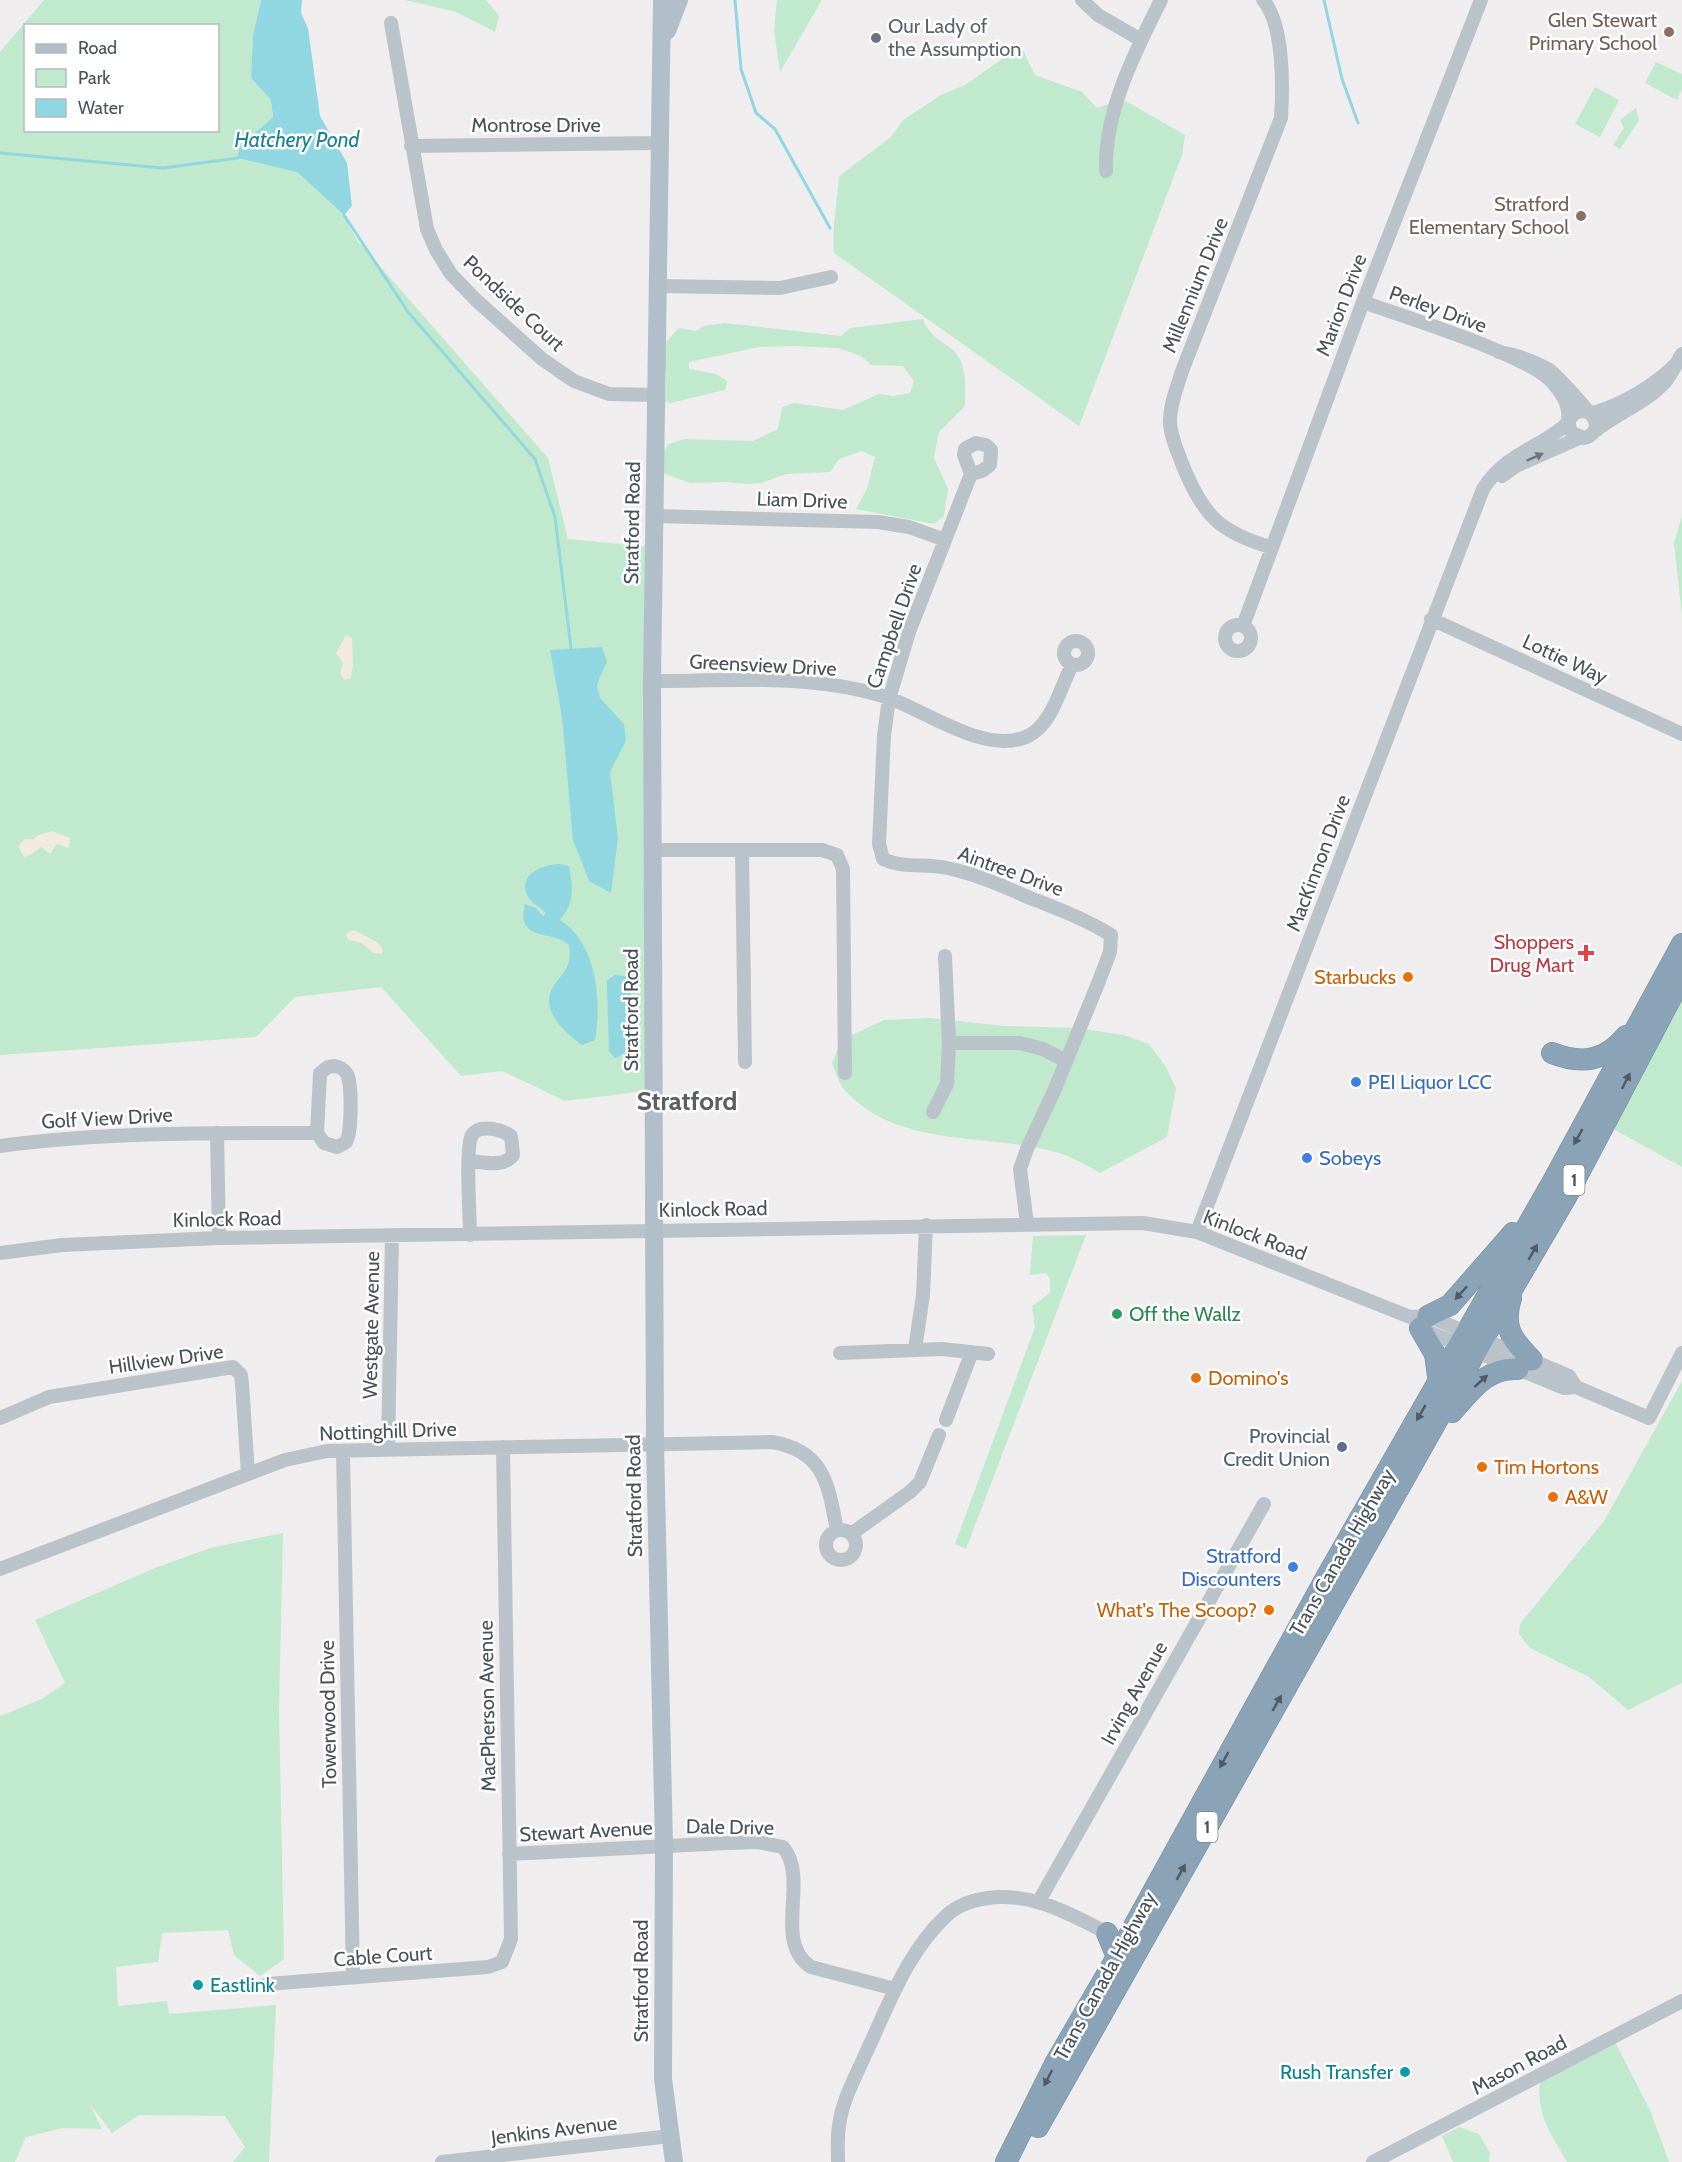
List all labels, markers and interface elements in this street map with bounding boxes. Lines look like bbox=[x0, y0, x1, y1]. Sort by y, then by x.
place label: Glen Stewart Primary School bbox=[1529, 8, 1657, 55]
place label: Our Lady of the Assumption bbox=[888, 14, 1021, 61]
legend bbox=[24, 24, 219, 132]
marker: Glen Stewart Primary School bbox=[1662, 25, 1676, 39]
marker: Our Lady of the Assumption bbox=[869, 31, 883, 45]
text: Road bbox=[78, 37, 117, 59]
text: Park bbox=[78, 67, 111, 89]
text: Water bbox=[78, 97, 124, 119]
street label: Montrose Drive bbox=[471, 113, 601, 137]
water label: Hatchery Pond bbox=[235, 127, 361, 152]
place label: Stratford Elementary School bbox=[1409, 192, 1569, 239]
marker: Stratford Elementary School bbox=[1574, 209, 1588, 223]
street label: Millennium Drive bbox=[1157, 214, 1233, 356]
street label: Pondside Court bbox=[458, 250, 570, 356]
street label: Marion Drive bbox=[1310, 250, 1372, 360]
street label: Perley Drive bbox=[1386, 280, 1490, 338]
one-way arrow bbox=[1527, 453, 1544, 462]
street label: Stratford Road bbox=[619, 461, 645, 585]
street label: Liam Drive bbox=[756, 486, 848, 514]
street label: Campbell Drive bbox=[861, 560, 927, 692]
street label: Lottie Way bbox=[1519, 629, 1611, 689]
street label: Greensview Drive bbox=[689, 649, 837, 681]
street label: MacKinnon Drive bbox=[1281, 791, 1355, 935]
street label: Aintree Drive bbox=[955, 841, 1067, 901]
place label: Shoppers Drug Mart bbox=[1490, 930, 1574, 977]
marker: Shoppers Drug Mart bbox=[1579, 946, 1593, 960]
street label: Stratford Road bbox=[619, 949, 643, 1071]
place label: Starbucks bbox=[1314, 965, 1396, 989]
marker: Starbucks bbox=[1401, 970, 1415, 984]
place label: PEI Liquor LCC bbox=[1368, 1070, 1492, 1094]
one-way arrow bbox=[1621, 1072, 1631, 1089]
marker: PEI Liquor LCC bbox=[1349, 1075, 1363, 1089]
district label: Stratford bbox=[637, 1085, 737, 1117]
street label: Golf View Drive bbox=[41, 1103, 173, 1133]
one-way arrow bbox=[1573, 1129, 1583, 1146]
place label: Sobeys bbox=[1319, 1146, 1381, 1170]
marker: Sobeys bbox=[1300, 1151, 1314, 1165]
road number: 1 bbox=[1564, 1165, 1584, 1195]
street label: Kinlock Road bbox=[658, 1196, 768, 1222]
street label: Kinlock Road bbox=[1200, 1204, 1310, 1266]
street label: Kinlock Road bbox=[172, 1206, 282, 1232]
one-way arrow bbox=[1528, 1244, 1539, 1260]
street label: Westgate Avenue bbox=[358, 1251, 384, 1399]
one-way arrow bbox=[1455, 1285, 1468, 1300]
place label: Off the Wallz bbox=[1129, 1302, 1241, 1326]
marker: Off the Wallz bbox=[1110, 1307, 1124, 1321]
street label: Hillview Drive bbox=[107, 1339, 225, 1379]
place label: Domino's bbox=[1208, 1366, 1288, 1390]
marker: Domino's bbox=[1189, 1371, 1203, 1385]
one-way arrow bbox=[1474, 1374, 1489, 1388]
one-way arrow bbox=[1417, 1405, 1427, 1422]
street label: Nottinghill Drive bbox=[319, 1417, 457, 1445]
place label: Provincial Credit Union bbox=[1223, 1424, 1330, 1471]
street label: Stratford Road bbox=[621, 1434, 647, 1558]
marker: Provincial Credit Union bbox=[1335, 1440, 1349, 1454]
place label: Tim Hortons bbox=[1494, 1455, 1599, 1479]
marker: Tim Hortons bbox=[1475, 1460, 1489, 1474]
street label: Trans Canada Highway bbox=[1284, 1464, 1400, 1640]
place label: A&W bbox=[1565, 1485, 1608, 1509]
marker: A&W bbox=[1546, 1490, 1560, 1504]
place label: Stratford Discounters bbox=[1181, 1544, 1281, 1591]
marker: Stratford Discounters bbox=[1286, 1560, 1300, 1574]
place label: What's The Scoop? bbox=[1097, 1598, 1257, 1622]
marker: What's The Scoop? bbox=[1262, 1603, 1276, 1617]
street label: MacPherson Avenue bbox=[474, 1620, 500, 1792]
street label: Irving Avenue bbox=[1096, 1637, 1172, 1749]
street label: Towerwood Drive bbox=[315, 1640, 341, 1788]
one-way arrow bbox=[1272, 1695, 1283, 1711]
one-way arrow bbox=[1219, 1752, 1229, 1769]
road number: 1 bbox=[1196, 1812, 1218, 1842]
street label: Dale Drive bbox=[686, 1814, 774, 1840]
street label: Stewart Avenue bbox=[519, 1816, 653, 1846]
one-way arrow bbox=[1176, 1863, 1186, 1880]
street label: Trans Canada Highway bbox=[1049, 1887, 1161, 2065]
street label: Stratford Road bbox=[629, 1920, 653, 2042]
street label: Cable Court bbox=[333, 1941, 433, 1971]
place label: Eastlink bbox=[210, 1973, 275, 1997]
marker: Eastlink bbox=[191, 1978, 205, 1992]
street label: Mason Road bbox=[1467, 2030, 1571, 2100]
place label: Rush Transfer bbox=[1280, 2060, 1394, 2084]
marker: Rush Transfer bbox=[1398, 2065, 1412, 2079]
one-way arrow bbox=[1043, 2070, 1053, 2087]
street label: Jenkins Avenue bbox=[489, 2110, 618, 2150]

